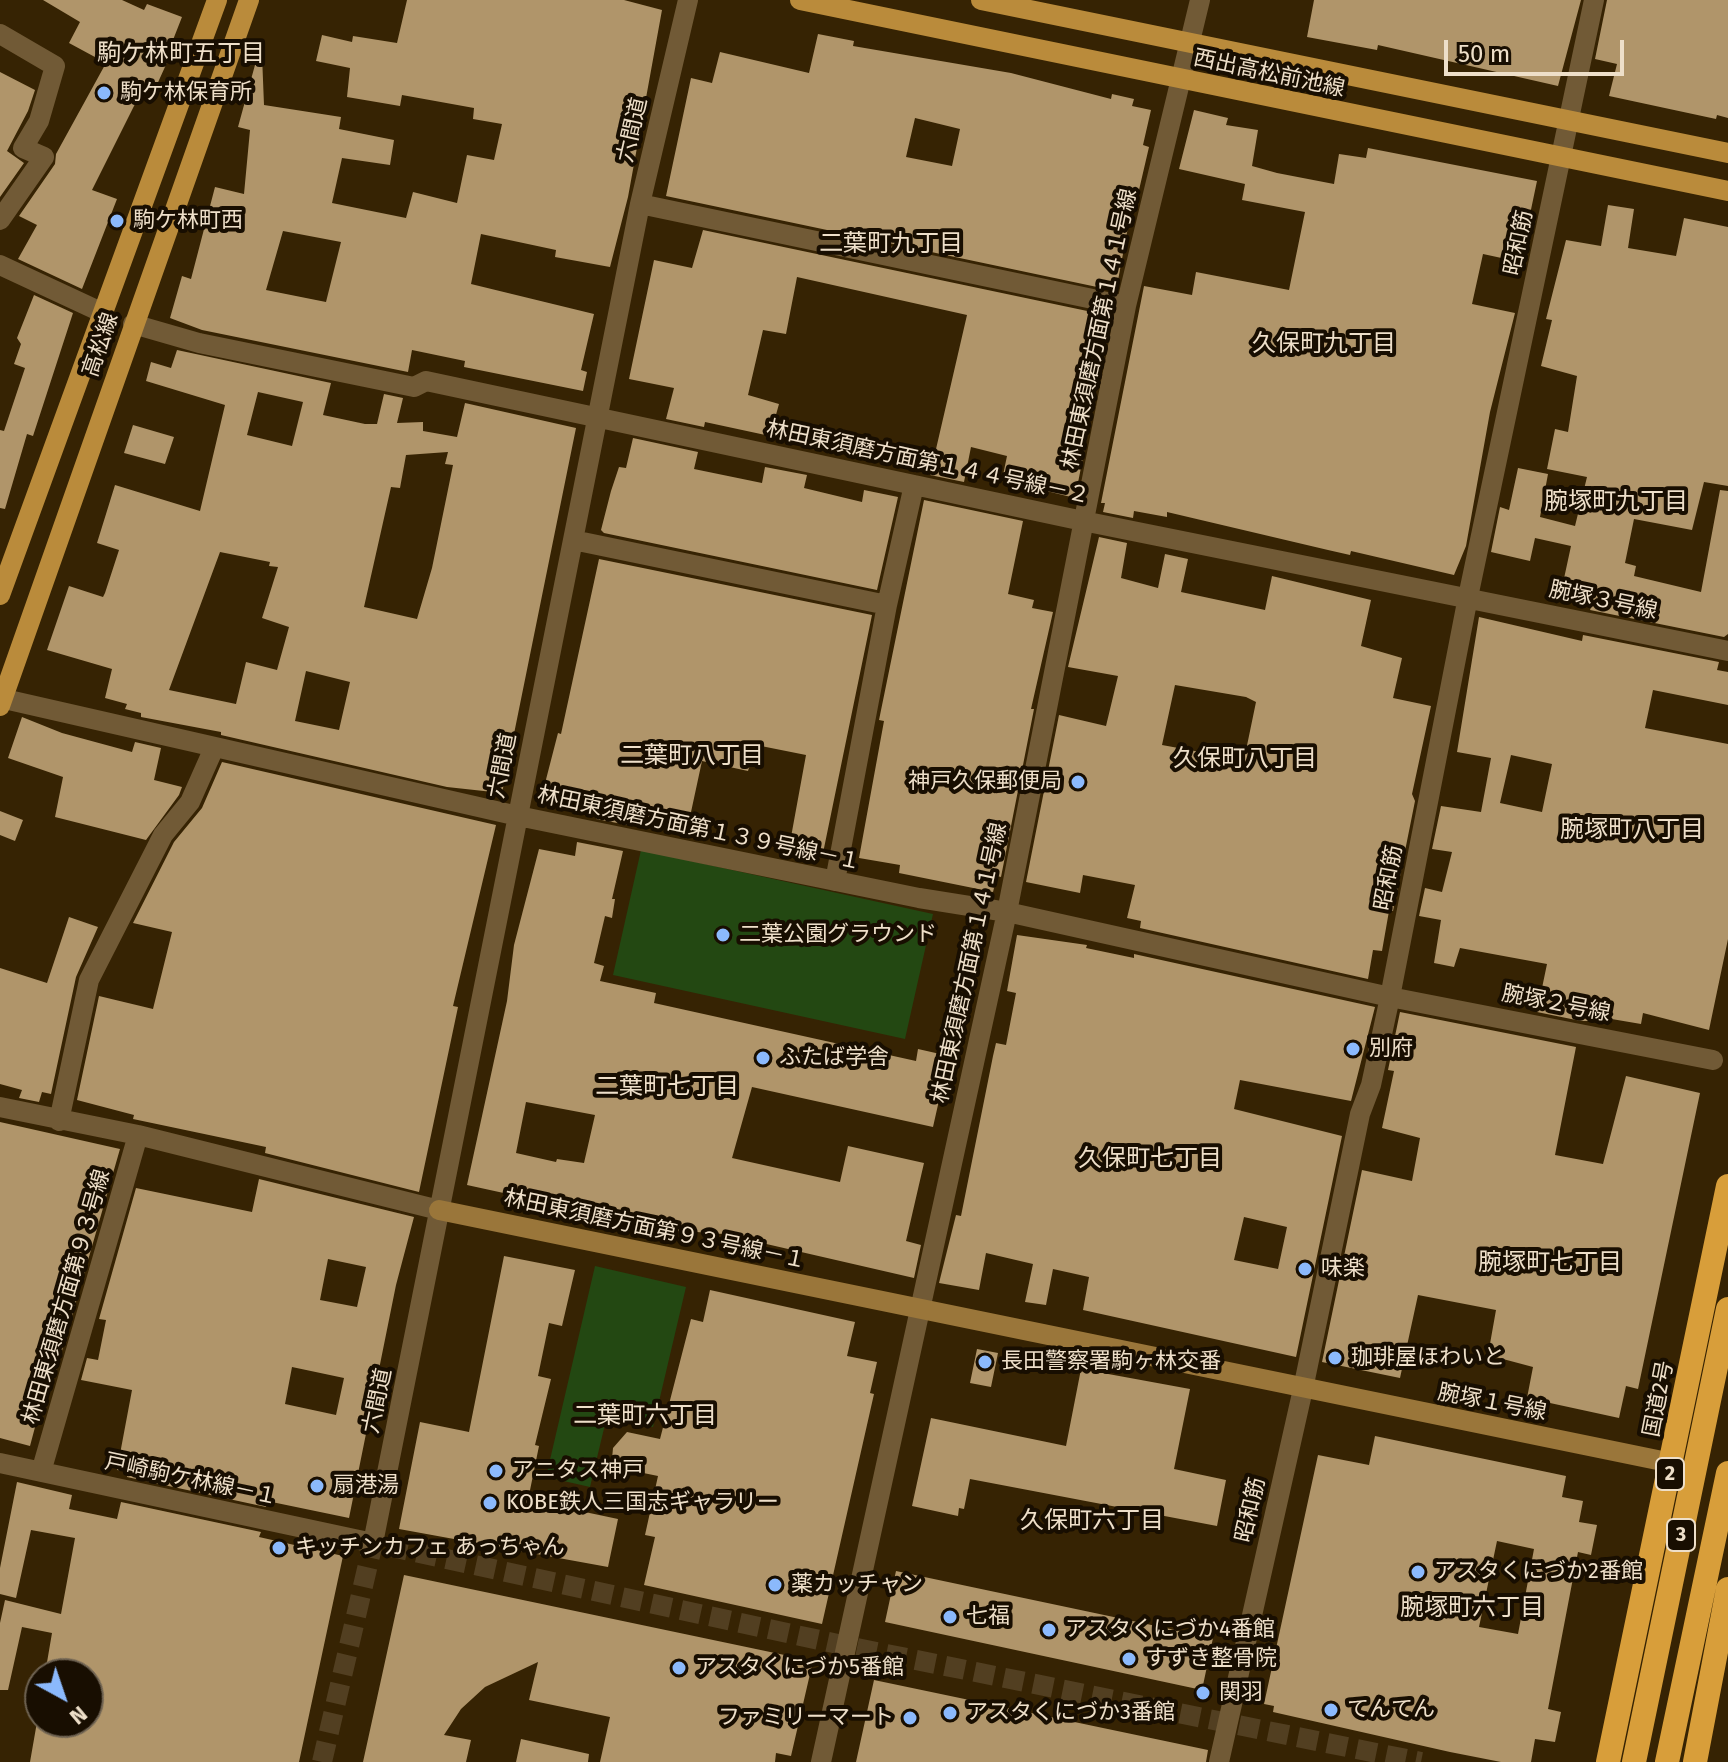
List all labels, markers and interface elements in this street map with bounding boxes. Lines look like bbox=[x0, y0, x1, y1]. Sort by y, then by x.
scale bar bbox=[1448, 24, 1628, 74]
district label: 駒ケ林町五丁目 bbox=[97, 40, 265, 68]
text: 50 m bbox=[1458, 40, 1510, 68]
street label: 西出高松前池線 bbox=[1191, 45, 1347, 103]
place label: 駒ケ林保育所 bbox=[120, 80, 252, 106]
marker: 駒ケ林保育所 bbox=[95, 84, 113, 102]
street label: 六間道 bbox=[613, 95, 653, 165]
street label: 林田東須磨方面第１４１号線 bbox=[1057, 186, 1143, 472]
place label: 駒ケ林町西 bbox=[133, 208, 243, 234]
street label: 昭和筋 bbox=[1499, 208, 1539, 278]
marker: 駒ケ林町西 bbox=[108, 212, 126, 230]
district label: 二葉町九丁目 bbox=[819, 230, 963, 258]
street label: 高松線 bbox=[78, 310, 124, 380]
district label: 久保町九丁目 bbox=[1252, 330, 1396, 358]
street label: 林田東須磨方面第１４４号線－２ bbox=[764, 416, 1092, 510]
district label: 腕塚町九丁目 bbox=[1544, 488, 1688, 516]
street label: 腕塚３号線 bbox=[1546, 577, 1660, 625]
street label: 六間道 bbox=[484, 731, 522, 801]
district label: 二葉町八丁目 bbox=[620, 742, 764, 770]
district label: 久保町八丁目 bbox=[1173, 745, 1317, 773]
place label: 神戸久保郵便局 bbox=[908, 769, 1062, 795]
marker: 神戸久保郵便局 bbox=[1069, 773, 1087, 791]
street label: 林田東須磨方面第１３９号線－１ bbox=[535, 782, 863, 876]
district label: 腕塚町八丁目 bbox=[1560, 816, 1704, 844]
street label: 林田東須磨方面第１４１号線 bbox=[927, 820, 1013, 1106]
street label: 昭和筋 bbox=[1370, 843, 1408, 913]
place label: 二葉公園グラウンド bbox=[739, 922, 937, 948]
marker: 二葉公園グラウンド bbox=[714, 926, 732, 944]
street label: 腕塚２号線 bbox=[1499, 981, 1613, 1027]
place label: 別府 bbox=[1369, 1036, 1413, 1062]
marker: 別府 bbox=[1344, 1040, 1362, 1058]
place label: ふたば学舎 bbox=[779, 1045, 889, 1071]
marker: ふたば学舎 bbox=[754, 1049, 772, 1067]
district label: 二葉町七丁目 bbox=[595, 1073, 739, 1101]
district label: 久保町七丁目 bbox=[1078, 1145, 1222, 1173]
street label: 林田東須磨方面第９３号線 bbox=[18, 1166, 116, 1428]
street label: 林田東須磨方面第９３号線－１ bbox=[502, 1185, 808, 1275]
district label: 腕塚町七丁目 bbox=[1478, 1249, 1622, 1277]
place label: 味楽 bbox=[1321, 1256, 1365, 1282]
marker: 味楽 bbox=[1296, 1260, 1314, 1278]
place label: 珈琲屋ほわいと bbox=[1351, 1345, 1505, 1371]
place label: 長田警察署駒ヶ林交番 bbox=[1001, 1349, 1221, 1375]
marker: 珈琲屋ほわいと bbox=[1326, 1349, 1344, 1367]
marker: 長田警察署駒ヶ林交番 bbox=[976, 1353, 994, 1371]
street label: 国道2号 bbox=[1639, 1359, 1679, 1439]
street label: 六間道 bbox=[358, 1366, 398, 1436]
street label: 腕塚１号線 bbox=[1435, 1380, 1549, 1426]
district label: 二葉町六丁目 bbox=[573, 1402, 717, 1430]
street label: 戸崎駒ケ林線－１ bbox=[102, 1449, 280, 1511]
place label: アニタス神戸 bbox=[512, 1458, 644, 1484]
road number: 2 bbox=[1656, 1458, 1684, 1490]
marker: アニタス神戸 bbox=[487, 1462, 505, 1480]
place label: 扇港湯 bbox=[333, 1473, 399, 1499]
street label: 昭和筋 bbox=[1231, 1475, 1271, 1545]
marker: 扇港湯 bbox=[308, 1477, 326, 1495]
place label: KOBE鉄人三国志ギャラリー bbox=[506, 1490, 779, 1516]
marker: KOBE鉄人三国志ギャラリー bbox=[481, 1494, 499, 1512]
district label: 久保町六丁目 bbox=[1020, 1507, 1164, 1535]
road number: 3 bbox=[1667, 1519, 1695, 1551]
place label: キッチンカフェ あっちゃん bbox=[295, 1535, 565, 1561]
marker: キッチンカフェ あっちゃん bbox=[270, 1539, 288, 1557]
place label: アスタくにづか2番館 bbox=[1434, 1559, 1643, 1585]
marker: アスタくにづか2番館 bbox=[1409, 1563, 1427, 1581]
place label: 薬カッチャン bbox=[791, 1572, 923, 1598]
marker: 薬カッチャン bbox=[766, 1576, 784, 1594]
district label: 腕塚町六丁目 bbox=[1400, 1594, 1544, 1622]
place label: 七福 bbox=[966, 1604, 1010, 1630]
marker: 七福 bbox=[941, 1608, 959, 1626]
place label: アスタくにづか4番館 bbox=[1065, 1617, 1275, 1643]
marker: アスタくにづか4番館 bbox=[1040, 1621, 1058, 1639]
place label: すずき整骨院 bbox=[1145, 1646, 1277, 1672]
marker: すずき整骨院 bbox=[1120, 1650, 1138, 1668]
place label: アスタくにづか5番館 bbox=[695, 1655, 904, 1681]
north arrow bbox=[24, 1658, 104, 1738]
marker: アスタくにづか5番館 bbox=[670, 1659, 688, 1677]
place label: 関羽 bbox=[1219, 1680, 1263, 1706]
marker: 関羽 bbox=[1194, 1684, 1212, 1702]
place label: てんてん bbox=[1347, 1697, 1435, 1723]
text: N bbox=[64, 1700, 93, 1730]
place label: アスタくにづか3番館 bbox=[966, 1700, 1175, 1726]
marker: てんてん bbox=[1322, 1701, 1340, 1719]
marker: アスタくにづか3番館 bbox=[941, 1704, 959, 1722]
place label: ファミリーマート bbox=[718, 1705, 894, 1731]
marker: ファミリーマート bbox=[901, 1709, 919, 1727]

